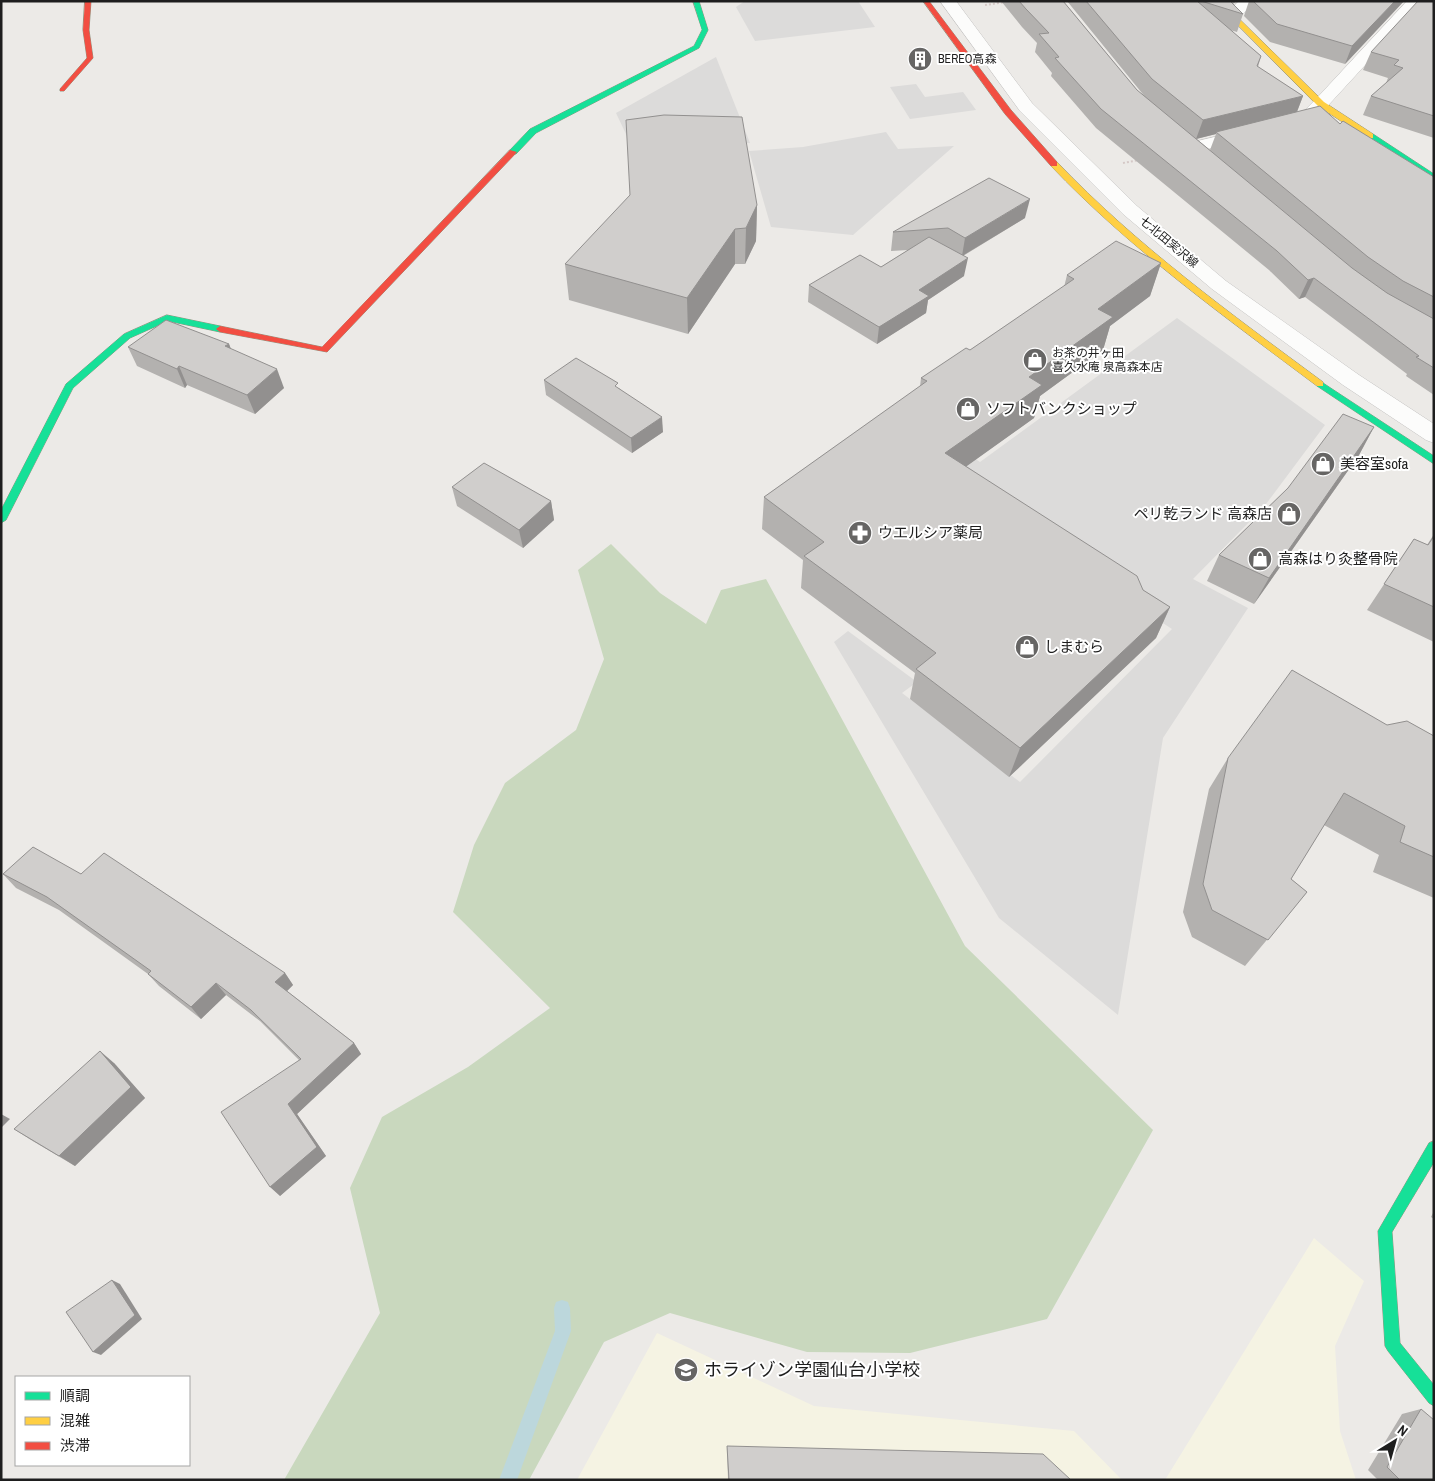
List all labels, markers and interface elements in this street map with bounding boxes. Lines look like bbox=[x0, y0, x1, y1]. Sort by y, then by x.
building icon: BEREO高森 bbox=[907, 46, 933, 72]
place label: BEREO高森 bbox=[938, 51, 996, 67]
street label: 七北田実沢線 bbox=[1136, 213, 1202, 271]
place label: お茶の井ヶ田 喜久水庵 泉高森本店 bbox=[1052, 345, 1163, 375]
shop icon: お茶の井ヶ田 喜久水庵 泉高森本店 bbox=[1022, 347, 1048, 373]
shop icon: ソフトバンクショップ bbox=[955, 396, 981, 422]
place label: ソフトバンクショップ bbox=[986, 398, 1137, 419]
shop icon: 美容室sofa bbox=[1310, 451, 1336, 477]
place label: 美容室sofa bbox=[1340, 453, 1408, 474]
shop icon: ペリ乾ランド 高森店 bbox=[1276, 501, 1302, 527]
place label: ペリ乾ランド 高森店 bbox=[1134, 503, 1272, 524]
pharmacy icon: ウエルシア薬局 bbox=[847, 520, 873, 546]
place label: ウエルシア薬局 bbox=[878, 522, 983, 543]
shop icon: 高森はり灸整骨院 bbox=[1247, 546, 1273, 572]
place label: 高森はり灸整骨院 bbox=[1278, 548, 1398, 569]
shop icon: しまむら bbox=[1014, 634, 1040, 660]
place label: しまむら bbox=[1044, 636, 1104, 657]
school or university icon: ホライゾン学園仙台小学校 bbox=[673, 1357, 699, 1383]
place label: ホライゾン学園仙台小学校 bbox=[704, 1357, 920, 1382]
legend bbox=[15, 1376, 190, 1466]
text: 順調 bbox=[60, 1385, 90, 1406]
text: 混雑 bbox=[60, 1410, 90, 1431]
north arrow bbox=[1370, 1416, 1420, 1466]
text: N bbox=[1394, 1421, 1412, 1440]
text: 渋滞 bbox=[60, 1435, 90, 1456]

